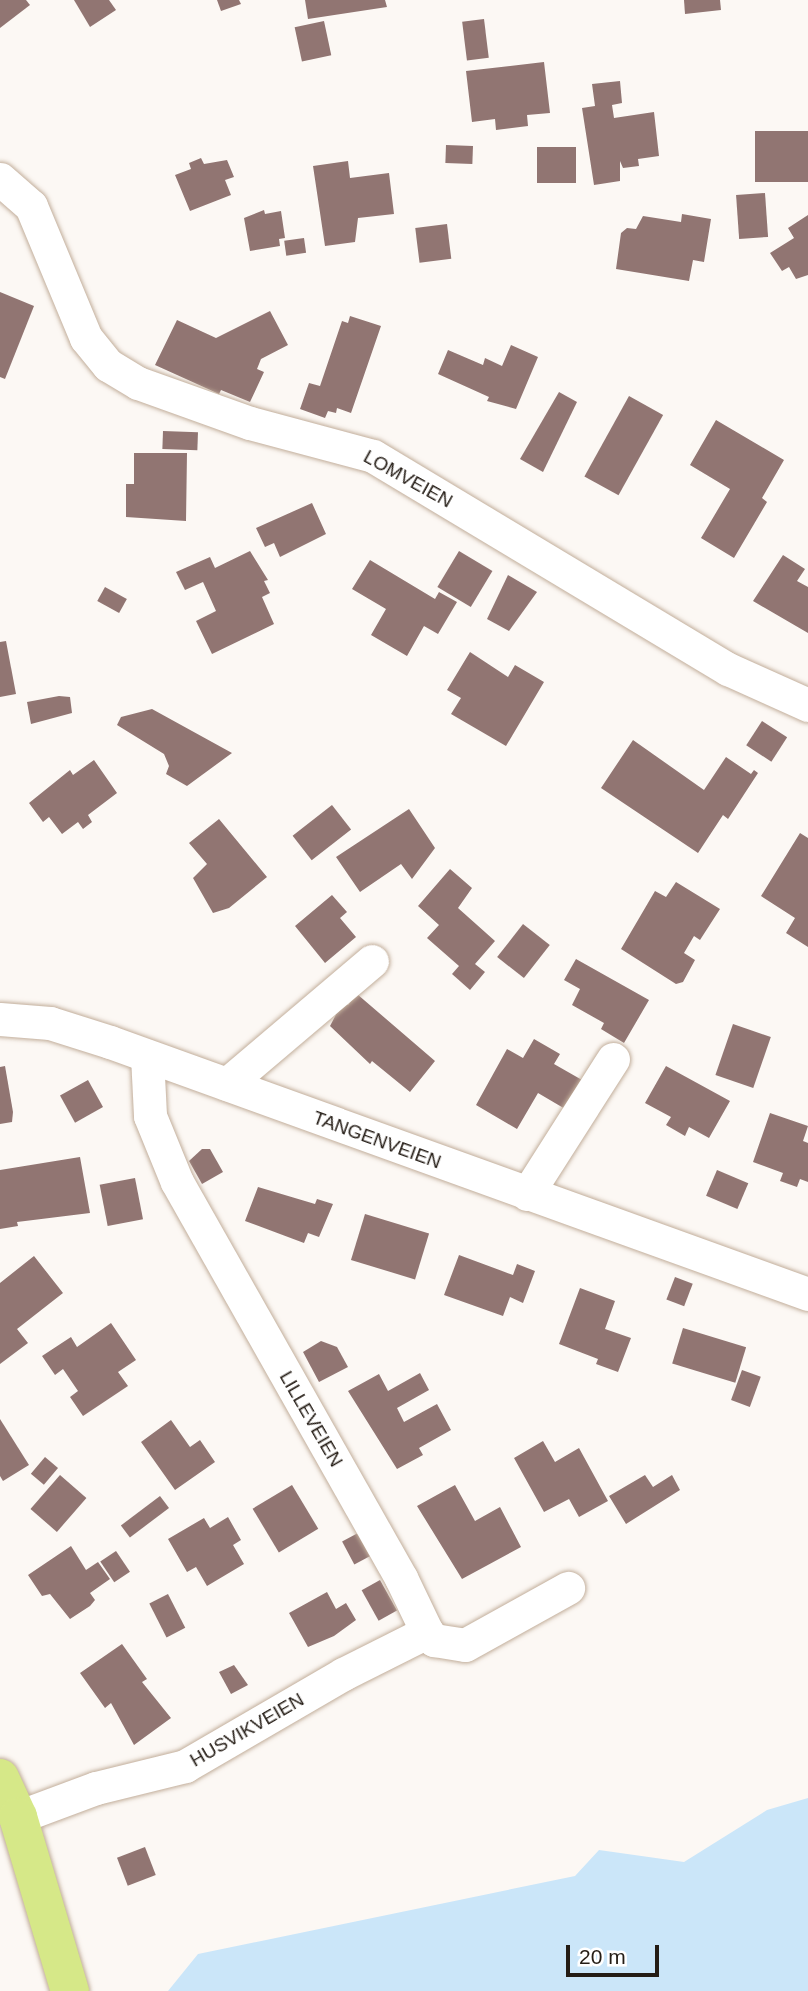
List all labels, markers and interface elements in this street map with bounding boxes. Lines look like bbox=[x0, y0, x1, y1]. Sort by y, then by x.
street label: LOMVEIEN bbox=[360, 445, 456, 513]
street label: TANGENVEIEN bbox=[310, 1106, 444, 1174]
street label: LILLEVEIEN bbox=[274, 1367, 348, 1471]
street label: HUSVIKVEIEN bbox=[186, 1688, 308, 1772]
scale bar bbox=[570, 1932, 663, 1976]
text: 20 m bbox=[579, 1945, 626, 1968]

